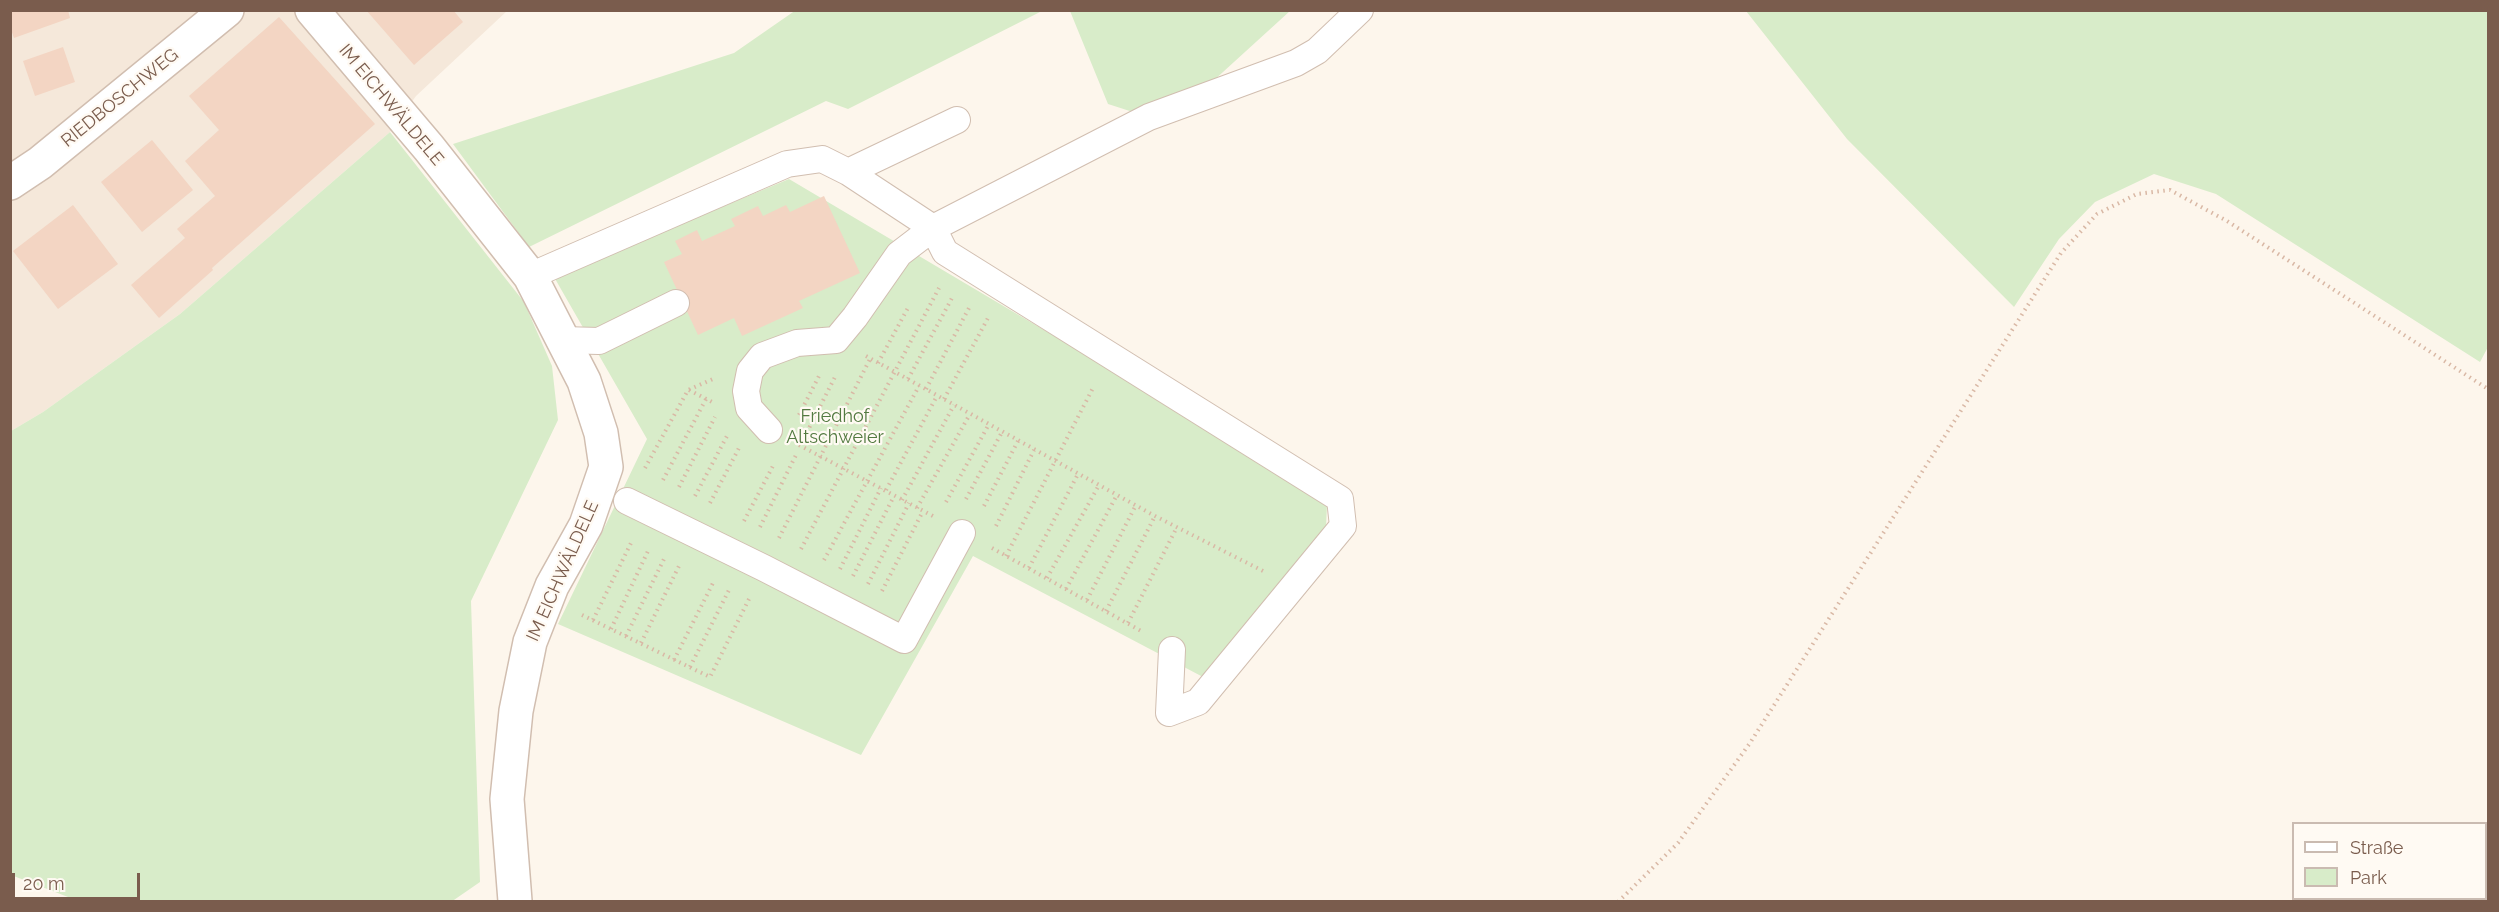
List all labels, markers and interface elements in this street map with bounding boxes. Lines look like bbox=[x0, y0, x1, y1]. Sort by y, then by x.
street label: IM EICHWÄLDELE bbox=[334, 40, 448, 170]
street label: RIEDBOSCHWEG bbox=[57, 44, 183, 152]
park label: Friedhof Altschweier bbox=[786, 406, 884, 448]
street label: IM EICHWÄLDELE bbox=[522, 497, 604, 645]
legend bbox=[2292, 822, 2487, 900]
text: Straße bbox=[2350, 837, 2403, 858]
scale bar bbox=[15, 861, 142, 899]
text: Park bbox=[2350, 867, 2387, 888]
text: 20 m bbox=[23, 873, 65, 894]

